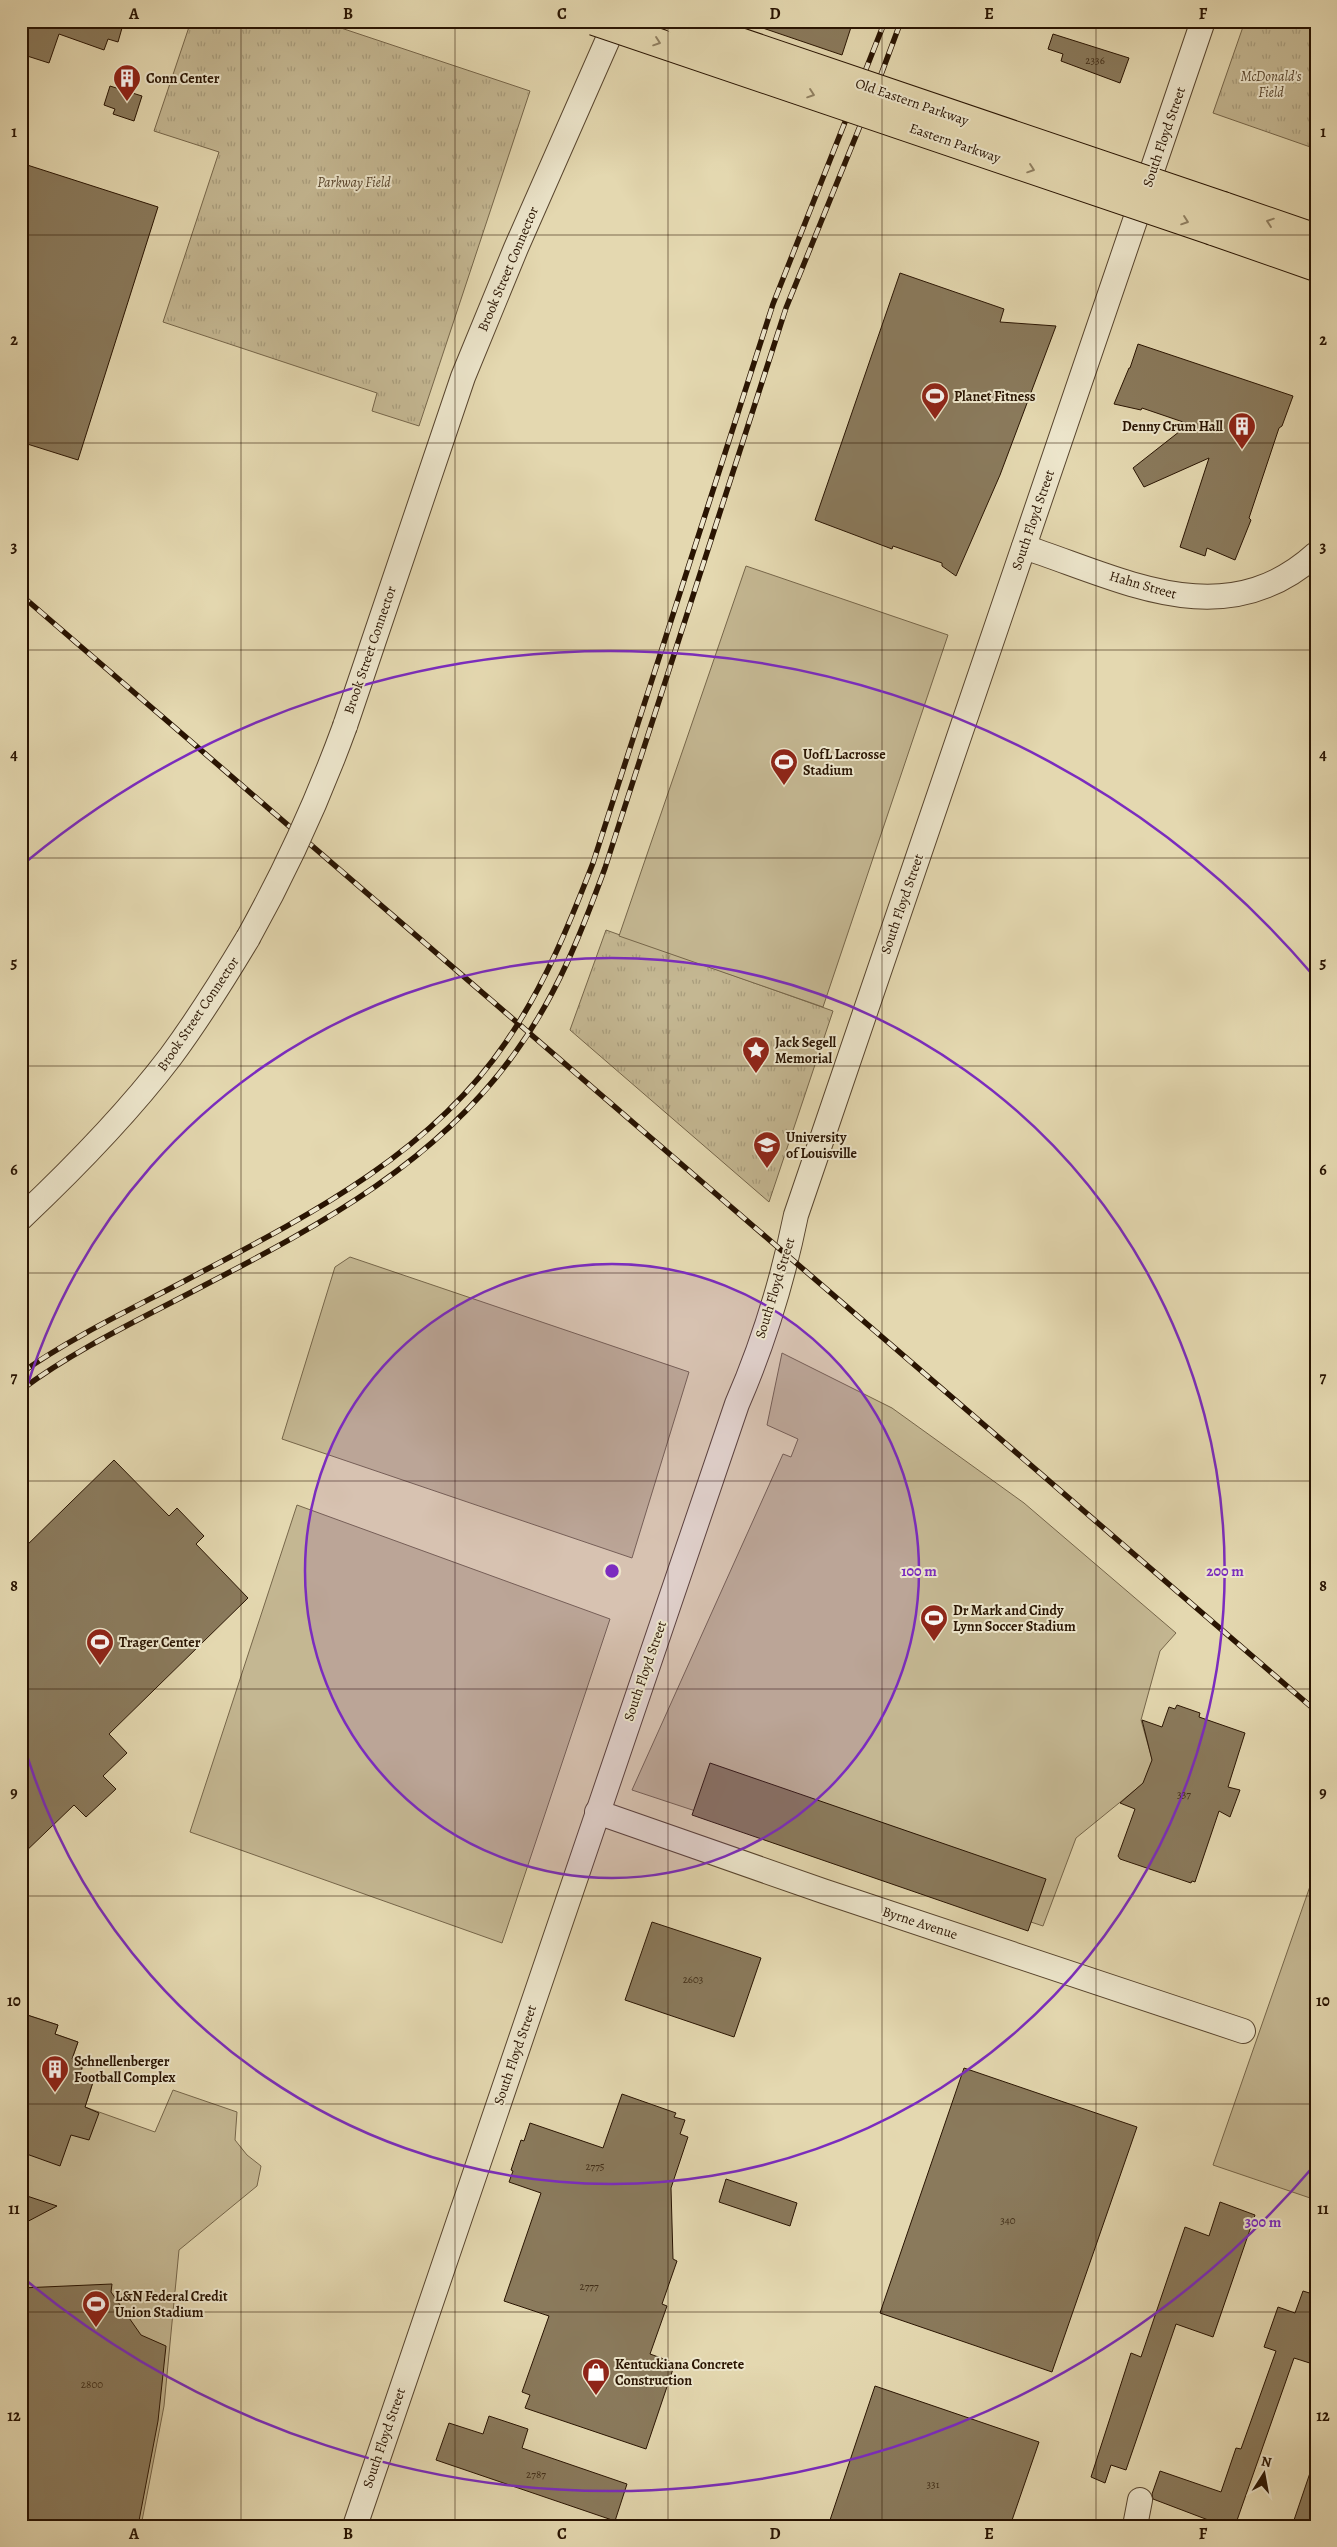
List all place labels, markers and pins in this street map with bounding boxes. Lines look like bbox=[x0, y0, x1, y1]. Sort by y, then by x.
building icon: Conn Center bbox=[112, 63, 142, 102]
place label: Conn Center bbox=[146, 69, 220, 88]
sports icon: Planet Fitness bbox=[920, 381, 950, 420]
place label: Planet Fitness bbox=[954, 387, 1036, 406]
building icon: Denny Crum Hall bbox=[1227, 411, 1257, 450]
place label: Denny Crum Hall bbox=[1122, 417, 1223, 436]
place label: UofL Lacrosse Stadium bbox=[803, 745, 886, 780]
sports icon: UofL Lacrosse Stadium bbox=[769, 747, 799, 786]
place label: Jack Segell Memorial bbox=[775, 1033, 837, 1068]
place icon: Jack Segell Memorial bbox=[741, 1035, 771, 1074]
place label: University of Louisville bbox=[786, 1128, 857, 1163]
school or university icon: University of Louisville bbox=[752, 1130, 782, 1169]
centre of rings bbox=[603, 1562, 621, 1580]
place label: Dr Mark and Cindy Lynn Soccer Stadium bbox=[953, 1601, 1076, 1636]
sports icon: Dr Mark and Cindy Lynn Soccer Stadium bbox=[919, 1603, 949, 1642]
sports icon: Trager Center bbox=[85, 1627, 115, 1666]
place label: Trager Center bbox=[119, 1633, 201, 1652]
place label: Schnellenberger Football Complex bbox=[74, 2052, 175, 2087]
building icon: Schnellenberger Football Complex bbox=[40, 2054, 70, 2093]
place label: L&N Federal Credit Union Stadium bbox=[115, 2287, 228, 2322]
sports icon: L&N Federal Credit Union Stadium bbox=[81, 2289, 111, 2328]
place label: Kentuckiana Concrete Construction bbox=[615, 2355, 745, 2390]
shop icon: Kentuckiana Concrete Construction bbox=[581, 2357, 611, 2396]

